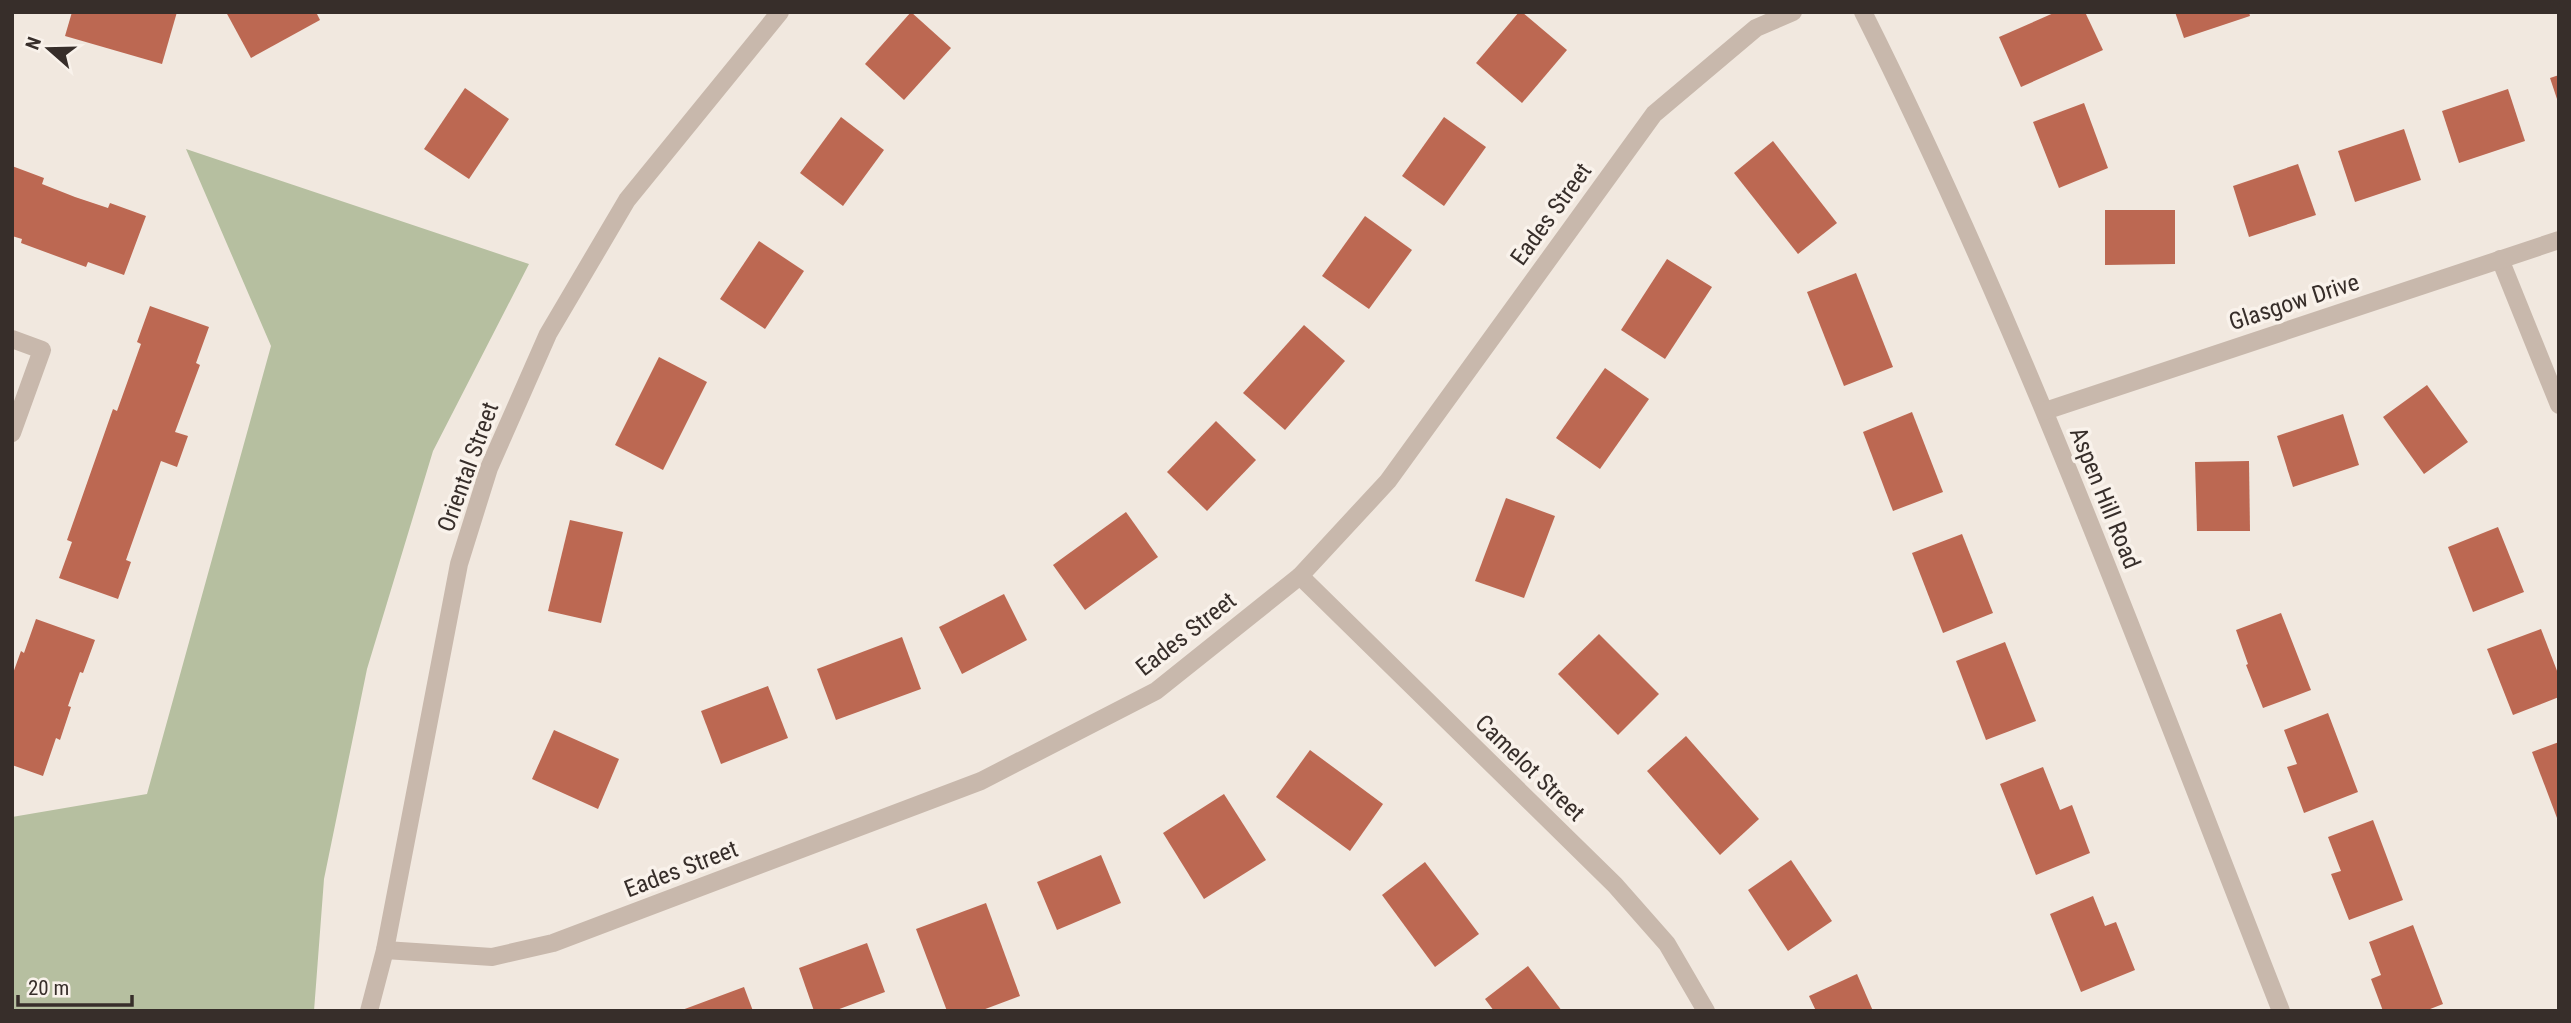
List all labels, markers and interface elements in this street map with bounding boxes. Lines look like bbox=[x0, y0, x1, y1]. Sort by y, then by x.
north arrow bbox=[14, 14, 84, 84]
text: N bbox=[21, 34, 46, 53]
street label: Eades Street bbox=[1505, 158, 1597, 270]
street label: Glasgow Drive bbox=[2225, 268, 2363, 336]
street label: Oriental Street bbox=[432, 398, 504, 536]
street label: Aspen Hill Road bbox=[2064, 423, 2146, 573]
street label: Eades Street bbox=[1130, 586, 1242, 682]
street label: Camelot Street bbox=[1470, 709, 1590, 827]
street label: Eades Street bbox=[620, 835, 742, 903]
scale bar bbox=[18, 964, 131, 1008]
text: 20 m bbox=[28, 976, 69, 1000]

